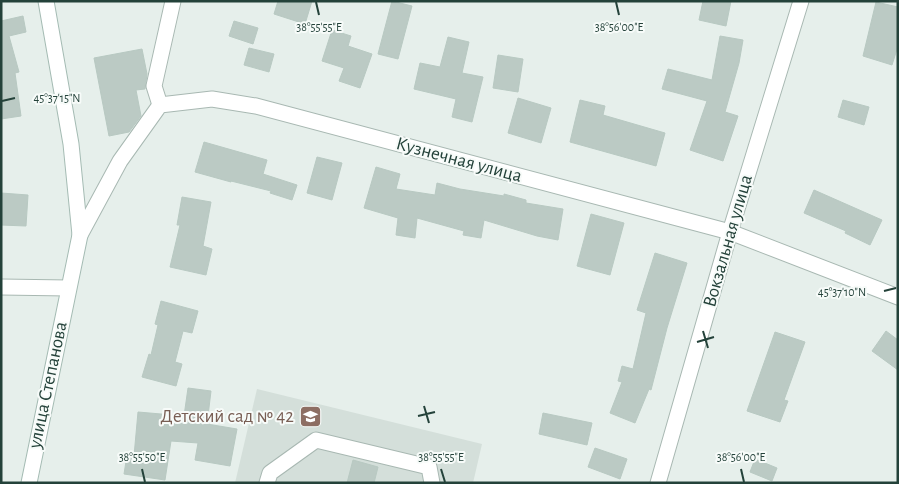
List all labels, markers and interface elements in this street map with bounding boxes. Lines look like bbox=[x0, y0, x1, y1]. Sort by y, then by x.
text: 38°55'55"E bbox=[296, 21, 342, 33]
text: 38°56'00"E bbox=[595, 21, 644, 33]
text: 45°37'15"N bbox=[34, 92, 80, 104]
street label: Кузнечная улица bbox=[394, 134, 524, 186]
street label: Вокзальная улица bbox=[700, 172, 756, 309]
text: 45°37'10"N bbox=[818, 286, 866, 298]
street label: улица Степанова bbox=[25, 320, 71, 451]
school or university icon: Детский сад № 42 bbox=[298, 404, 322, 428]
place label: Детский сад № 42 bbox=[161, 407, 294, 426]
text: 38°55'50"E bbox=[119, 451, 166, 463]
text: 38°55'55"E bbox=[418, 451, 464, 463]
text: 38°56'00"E bbox=[717, 451, 766, 463]

